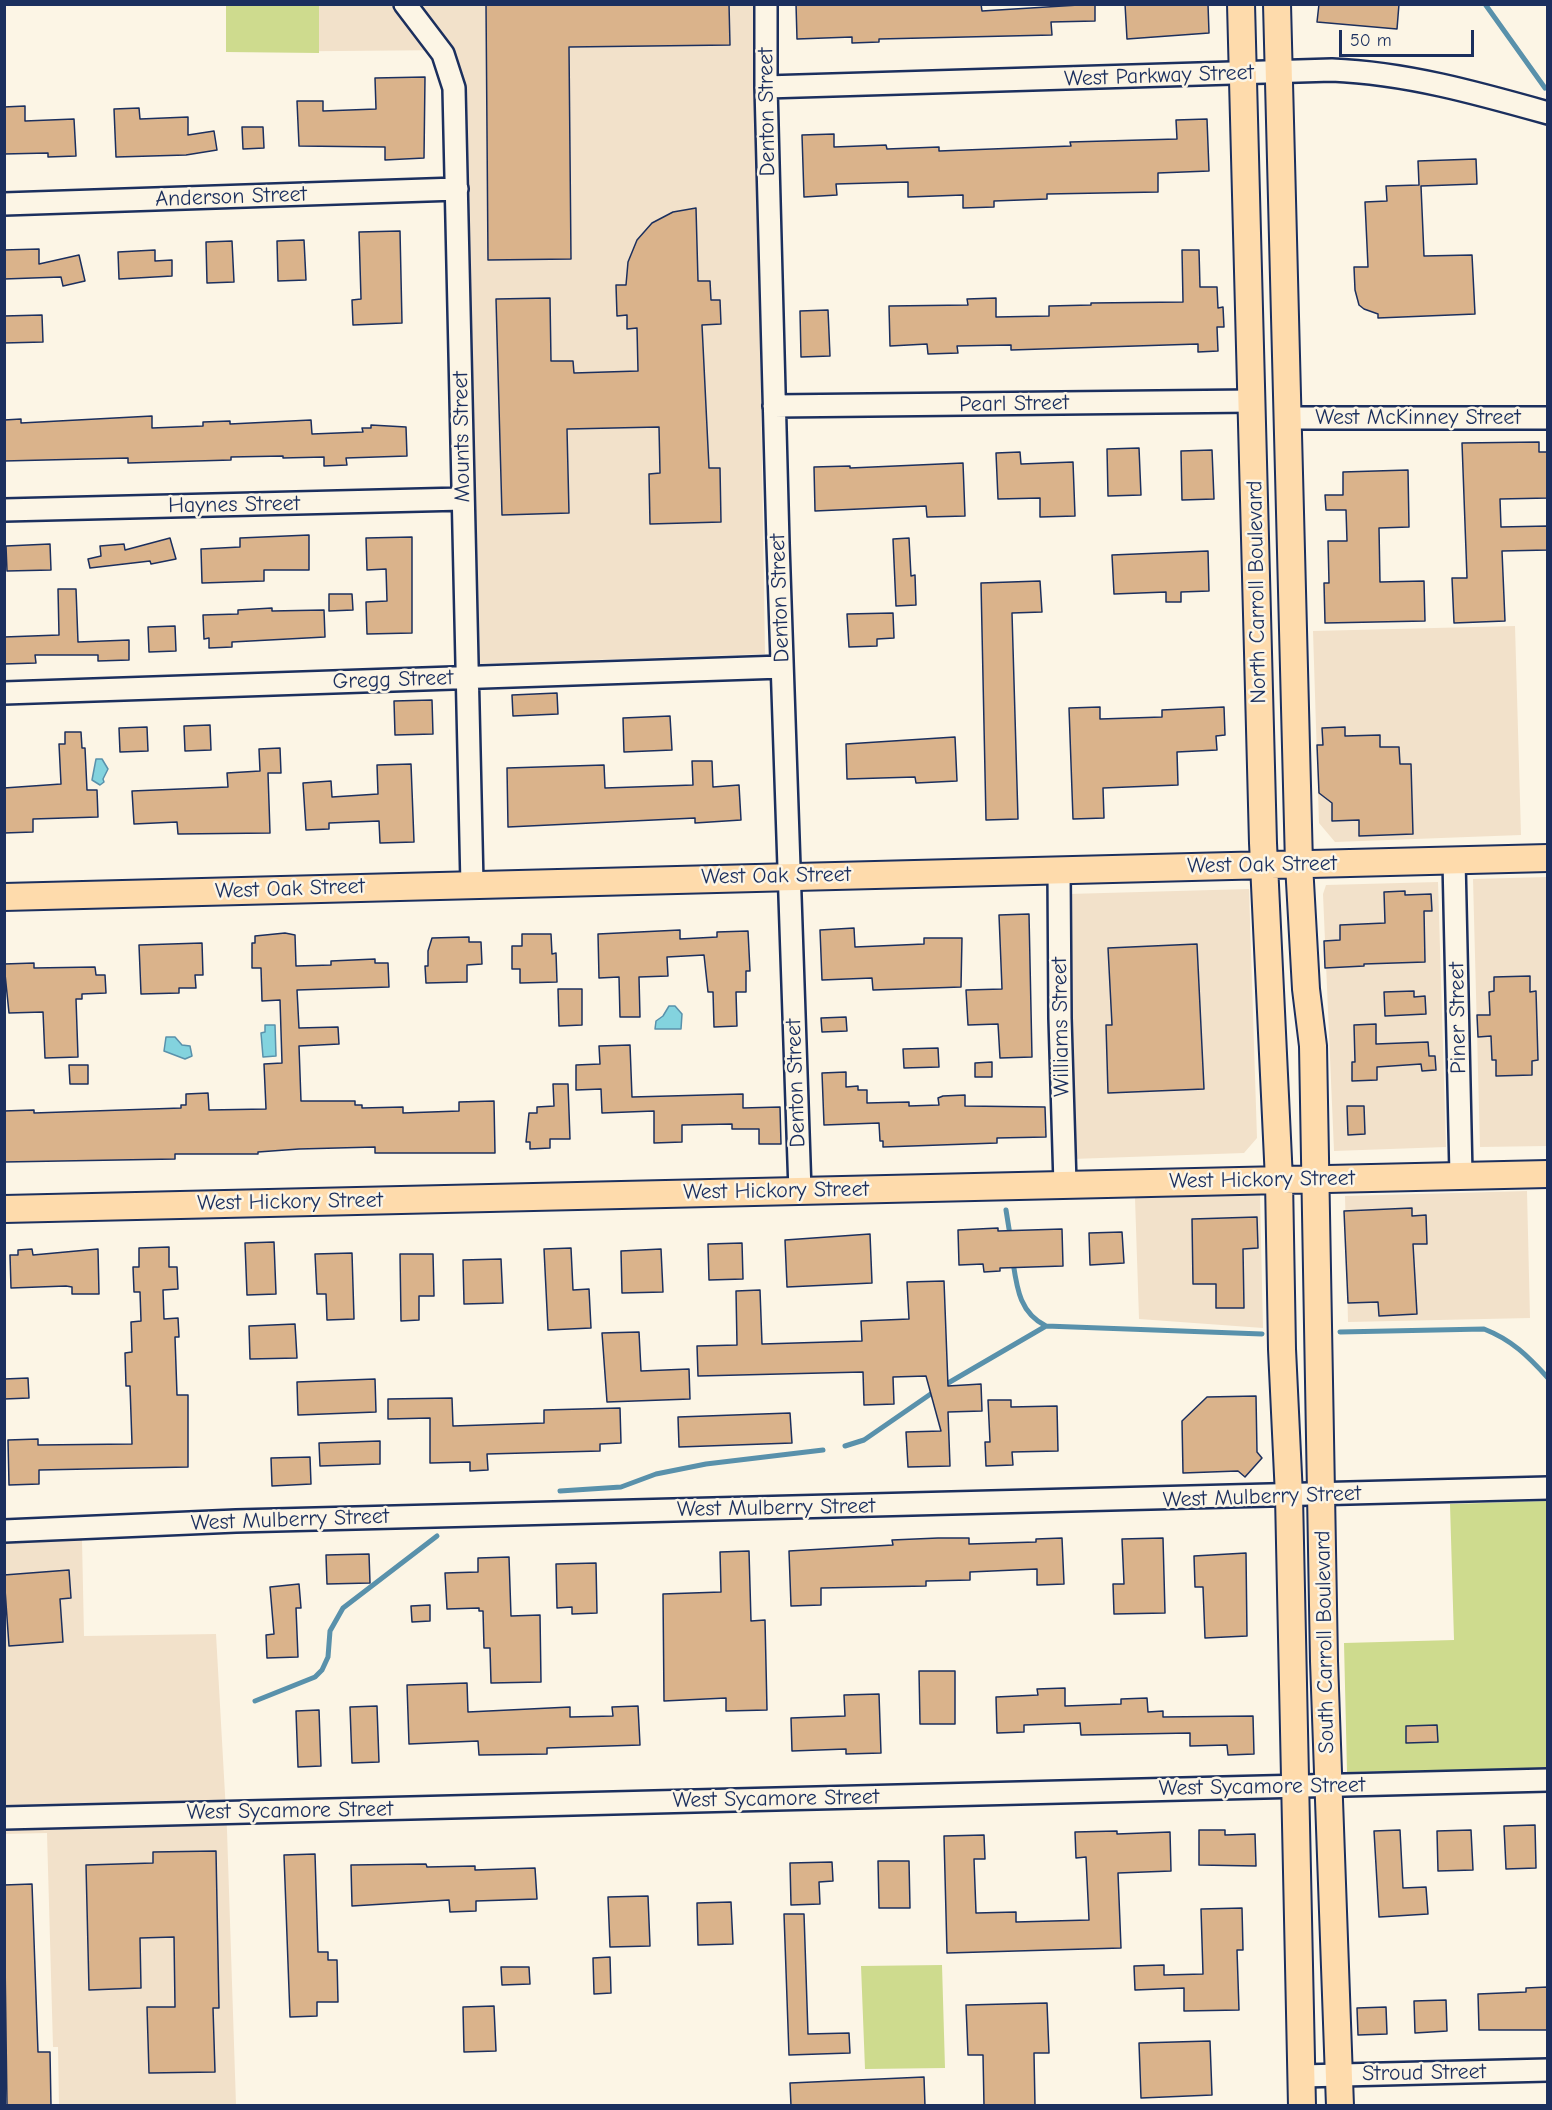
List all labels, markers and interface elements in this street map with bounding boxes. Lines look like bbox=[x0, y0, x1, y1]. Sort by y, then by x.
scale bar bbox=[1342, 18, 1477, 56]
text: 50 m bbox=[1350, 30, 1392, 51]
street label: Denton Street bbox=[753, 47, 781, 177]
street label: West Parkway Street bbox=[1064, 59, 1254, 93]
street label: Anderson Street bbox=[155, 181, 307, 213]
street label: Mounts Street bbox=[448, 371, 476, 503]
street label: Pearl Street bbox=[959, 390, 1069, 418]
street label: West McKinney Street bbox=[1315, 405, 1521, 431]
street label: North Carroll Boulevard bbox=[1242, 480, 1272, 704]
street label: Haynes Street bbox=[168, 491, 300, 519]
street label: Denton Street bbox=[765, 533, 795, 663]
street label: Gregg Street bbox=[332, 665, 454, 695]
street label: West Oak Street bbox=[1187, 850, 1337, 880]
street label: West Oak Street bbox=[701, 861, 851, 891]
street label: West Oak Street bbox=[215, 873, 365, 905]
street label: Williams Street bbox=[1047, 957, 1075, 1097]
street label: Piner Street bbox=[1444, 962, 1472, 1074]
street label: Denton Street bbox=[781, 1018, 811, 1148]
street label: West Hickory Street bbox=[1169, 1165, 1355, 1195]
street label: West Hickory Street bbox=[683, 1176, 869, 1206]
street label: West Hickory Street bbox=[197, 1187, 383, 1217]
street label: West Mulberry Street bbox=[1162, 1480, 1362, 1514]
street label: West Mulberry Street bbox=[677, 1493, 875, 1523]
street label: West Mulberry Street bbox=[190, 1503, 390, 1537]
street label: South Carroll Boulevard bbox=[1310, 1530, 1340, 1754]
street label: West Sycamore Street bbox=[1158, 1772, 1366, 1802]
street label: West Sycamore Street bbox=[672, 1784, 880, 1814]
street label: West Sycamore Street bbox=[186, 1796, 394, 1826]
street label: Stroud Street bbox=[1362, 2059, 1486, 2087]

